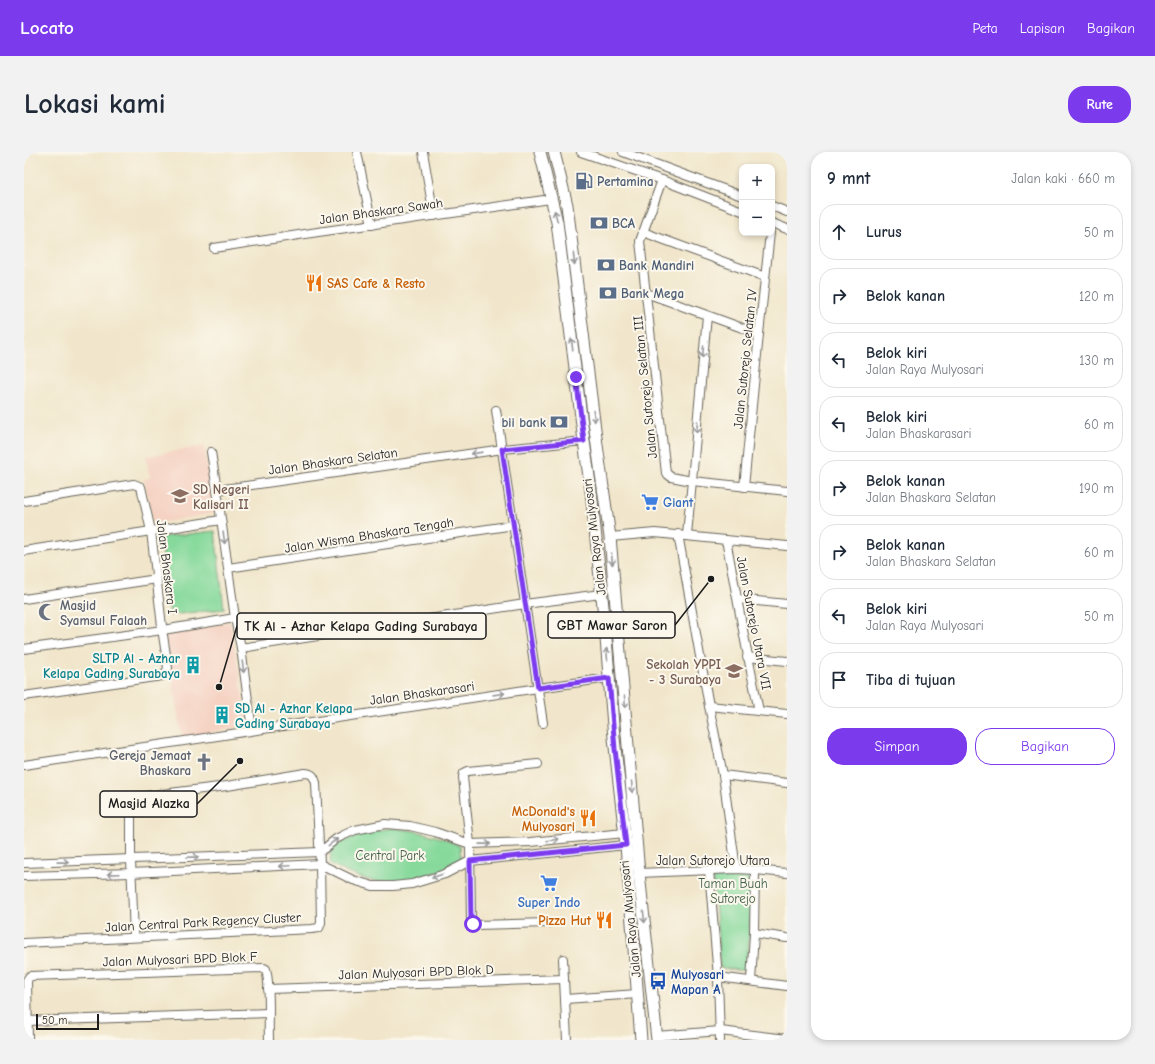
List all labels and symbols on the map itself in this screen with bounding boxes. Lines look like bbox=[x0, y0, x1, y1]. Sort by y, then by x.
fuel station icon: Pertamina bbox=[574, 171, 594, 191]
place label: Pertamina bbox=[597, 174, 654, 189]
street label: Jalan Bhaskara Sawah bbox=[318, 195, 444, 227]
one-way arrow bbox=[551, 209, 559, 222]
bank icon: BCA bbox=[589, 213, 609, 233]
place label: BCA bbox=[612, 216, 636, 231]
one-way arrow bbox=[571, 252, 578, 265]
bank icon: Bank Mandiri bbox=[596, 255, 616, 275]
place label: Bank Mandiri bbox=[619, 258, 694, 273]
restaurant icon: SAS Cafe & Resto bbox=[304, 273, 324, 293]
place label: SAS Cafe & Resto bbox=[327, 276, 426, 291]
bank icon: Bank Mega bbox=[598, 283, 618, 303]
place label: Bank Mega bbox=[621, 286, 684, 301]
street label: Jalan Sutorejo Selatan IV bbox=[730, 288, 760, 430]
street label: Jalan Sutorejo Selatan III bbox=[630, 315, 660, 459]
one-way arrow bbox=[569, 338, 576, 351]
one-way arrow bbox=[700, 345, 707, 358]
route end bbox=[567, 368, 585, 386]
one-way arrow bbox=[590, 409, 597, 422]
bank icon: bii bank bbox=[549, 412, 569, 432]
place label: bii bank bbox=[501, 415, 547, 430]
one-way arrow bbox=[693, 420, 700, 433]
street label: Jalan Bhaskara Selatan bbox=[268, 445, 398, 477]
one-way arrow bbox=[471, 449, 484, 457]
street label: Jalan Raya Mulyosari bbox=[579, 478, 609, 596]
place label: SD Negeri Kalisari II bbox=[193, 482, 250, 512]
school or university icon: SD Negeri Kalisari II bbox=[170, 486, 190, 506]
supermarket icon: Giant bbox=[640, 492, 660, 512]
place label: Giant bbox=[663, 495, 694, 510]
street label: Jalan Wisma Bhaskara Tengah bbox=[283, 514, 455, 556]
street label: Jalan Bhaskara I bbox=[154, 519, 180, 615]
one-way arrow bbox=[220, 531, 228, 544]
one-way arrow bbox=[608, 552, 615, 565]
street label: Jalan Sutorejo Utara VII bbox=[734, 555, 774, 691]
place label: Masjid Syamsul Falaah bbox=[60, 598, 147, 628]
mosque icon: Masjid Syamsul Falaah bbox=[37, 602, 57, 622]
callout: GBT Mawar Saron bbox=[548, 612, 675, 638]
callout: TK Al - Azhar Kelapa Gading Surabaya bbox=[237, 613, 486, 639]
text: GBT Mawar Saron bbox=[557, 617, 667, 634]
text: TK Al - Azhar Kelapa Gading Surabaya bbox=[244, 618, 478, 635]
one-way arrow bbox=[604, 648, 611, 661]
place label: SLTP Al - Azhar Kelapa Gading Surabaya bbox=[43, 651, 181, 681]
building icon: SLTP Al - Azhar Kelapa Gading Surabaya bbox=[183, 655, 203, 675]
place label: Sekolah YPPI - 3 Surabaya bbox=[646, 657, 721, 687]
one-way arrow bbox=[239, 660, 247, 673]
school or university icon: Sekolah YPPI - 3 Surabaya bbox=[724, 661, 744, 681]
street label: Jalan Bhaskarasari bbox=[369, 678, 475, 708]
one-way arrow bbox=[492, 690, 505, 698]
one-way arrow bbox=[621, 695, 629, 708]
place label: SD Al - Azhar Kelapa Gading Surabaya bbox=[235, 701, 352, 731]
building icon: SD Al - Azhar Kelapa Gading Surabaya bbox=[212, 705, 232, 725]
place label: Gereja Jemaat Bhaskara bbox=[109, 748, 192, 778]
church icon: Gereja Jemaat Bhaskara bbox=[194, 752, 214, 772]
one-way arrow bbox=[628, 780, 636, 793]
callout: Masjid Alazka bbox=[100, 791, 197, 817]
text: Masjid Alazka bbox=[108, 795, 190, 812]
place label: McDonald's Mulyosari bbox=[512, 804, 575, 834]
restaurant icon: McDonald's Mulyosari bbox=[578, 808, 598, 828]
one-way arrow bbox=[546, 836, 559, 843]
one-way arrow bbox=[328, 838, 339, 846]
one-way arrow bbox=[478, 840, 491, 847]
park label: Central Park bbox=[355, 848, 425, 863]
street label: Jalan Sutorejo Utara bbox=[656, 853, 770, 868]
one-way arrow bbox=[186, 854, 199, 861]
one-way arrow bbox=[56, 858, 69, 866]
street label: Jalan Raya Mulyosari bbox=[616, 860, 644, 978]
one-way arrow bbox=[279, 862, 292, 870]
one-way arrow bbox=[107, 870, 120, 877]
one-way arrow bbox=[431, 873, 444, 880]
supermarket icon: Super Indo bbox=[539, 873, 559, 893]
park label: Taman Buah Sutorejo bbox=[698, 876, 768, 906]
place label: Super Indo bbox=[518, 895, 581, 910]
street label: Jalan Central Park Regency Cluster bbox=[105, 909, 302, 935]
restaurant icon: Pizza Hut bbox=[594, 910, 614, 930]
one-way arrow bbox=[640, 910, 648, 923]
place label: Pizza Hut bbox=[538, 913, 592, 928]
route start bbox=[464, 915, 482, 933]
street label: Jalan Mulyosari BPD Blok F bbox=[102, 949, 258, 969]
street label: Jalan Mulyosari BPD Blok D bbox=[338, 962, 494, 982]
place label: Mulyosari Mapan A bbox=[671, 967, 724, 997]
bus stop icon: Mulyosari Mapan A bbox=[648, 971, 668, 991]
scale bar bbox=[36, 1012, 99, 1031]

